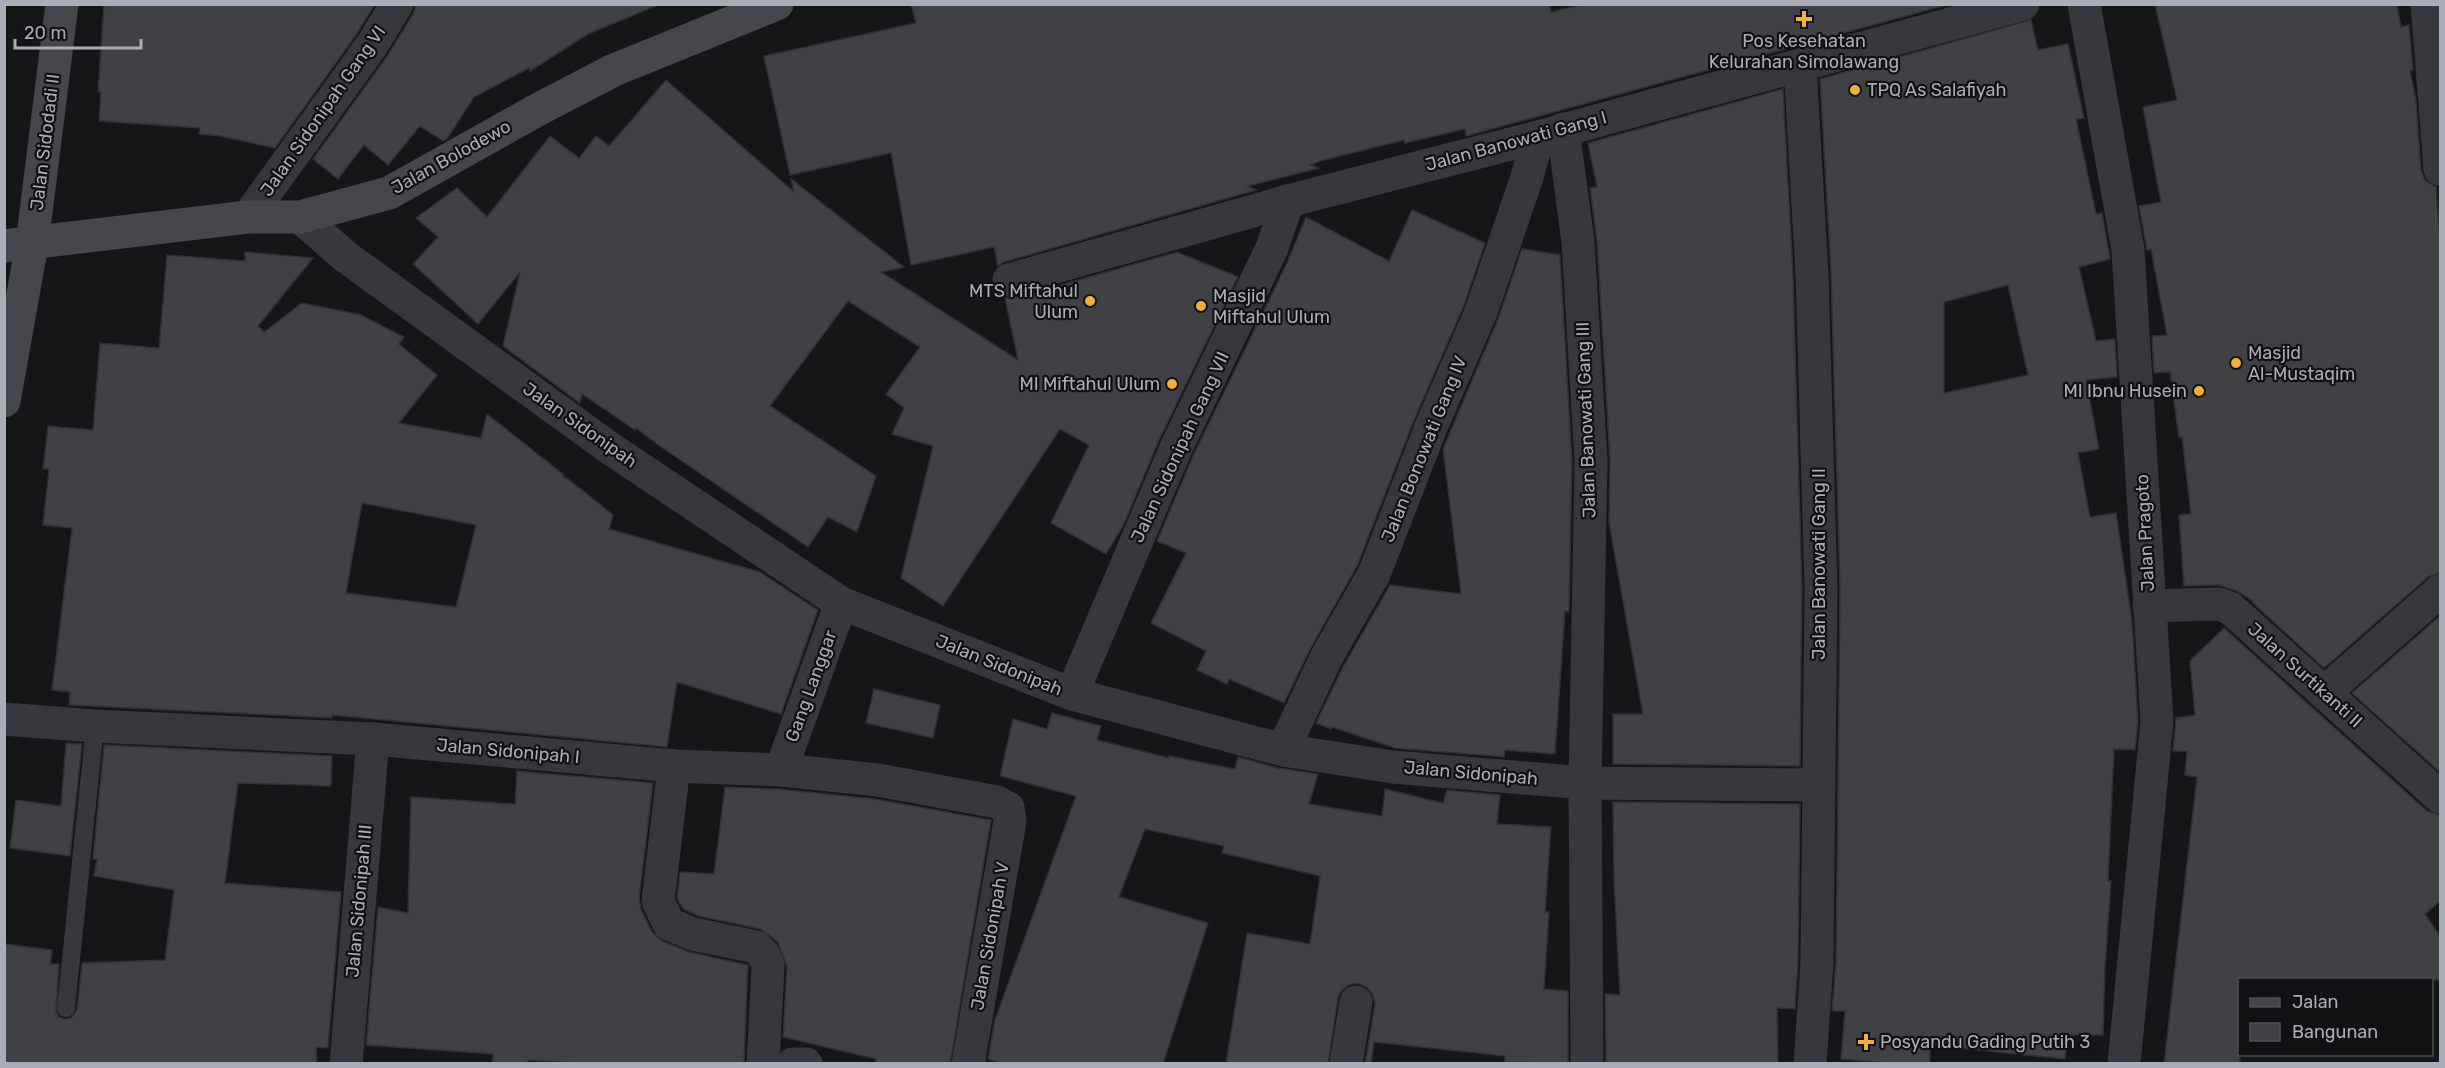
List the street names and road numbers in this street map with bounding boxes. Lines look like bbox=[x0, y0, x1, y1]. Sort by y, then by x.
street label: Jalan Sidonipah Gang VI bbox=[256, 21, 390, 201]
street label: Jalan Sidodadi II bbox=[26, 72, 64, 212]
street label: Jalan Banowati Gang I bbox=[1423, 106, 1609, 176]
street label: Jalan Bolodewo bbox=[387, 115, 515, 199]
street label: Jalan Banowati Gang III bbox=[1572, 321, 1600, 519]
street label: Jalan Sidonipah Gang VII bbox=[1126, 348, 1234, 546]
street label: Jalan Bonowati Gang IV bbox=[1377, 352, 1472, 545]
street label: Jalan Sidonipah bbox=[519, 377, 641, 473]
street label: Jalan Banowati Gang II bbox=[1808, 468, 1830, 660]
street label: Jalan Pragoto bbox=[2131, 474, 2159, 592]
street label: Jalan Surtikanti II bbox=[2243, 618, 2367, 732]
street label: Gang Langgar bbox=[781, 627, 841, 745]
street label: Jalan Sidonipah bbox=[933, 630, 1065, 700]
street label: Jalan Sidonipah I bbox=[435, 734, 581, 768]
street label: Jalan Sidonipah bbox=[1403, 756, 1539, 790]
street label: Jalan Sidonipah III bbox=[341, 824, 377, 978]
street label: Jalan Sidonipah V bbox=[966, 860, 1014, 1012]

